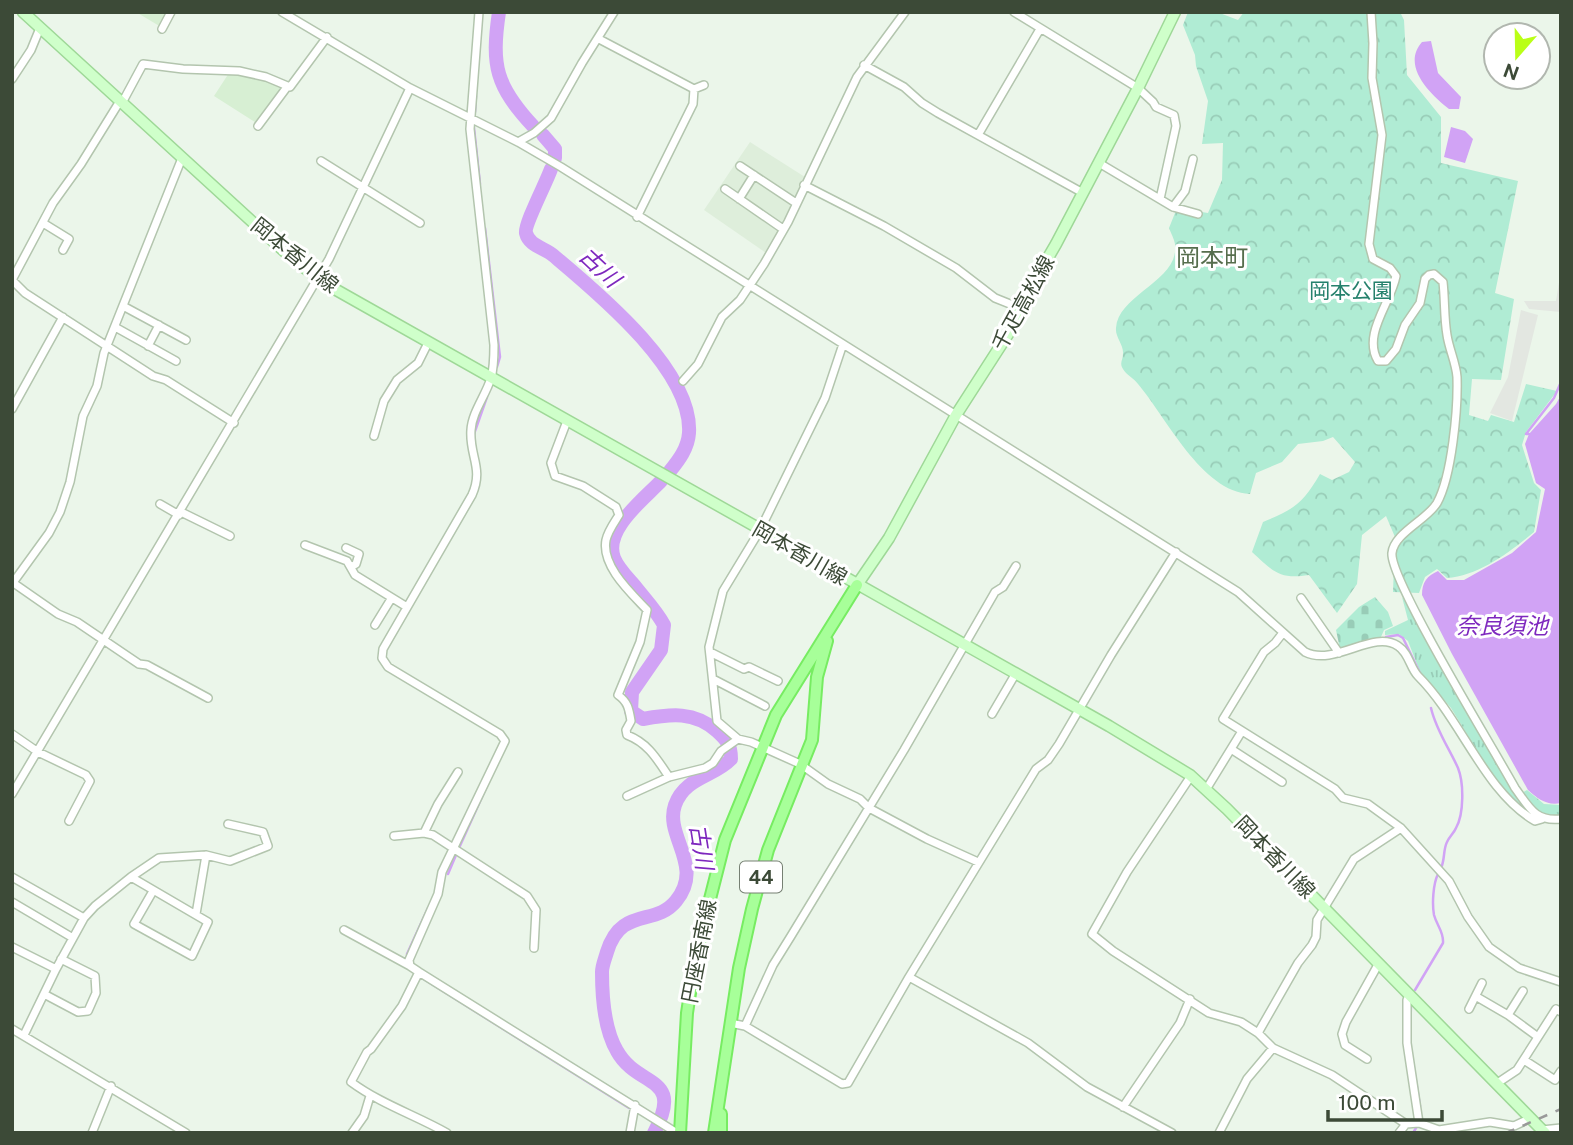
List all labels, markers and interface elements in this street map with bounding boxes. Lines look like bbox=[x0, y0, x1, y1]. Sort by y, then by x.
north arrow bbox=[1482, 21, 1552, 91]
text: N bbox=[1500, 59, 1522, 85]
street label: 岡本香川線 bbox=[246, 212, 344, 298]
water label: 古川 bbox=[574, 241, 628, 295]
district label: 岡本町 bbox=[1176, 243, 1248, 271]
street label: 千疋高松線 bbox=[987, 251, 1059, 355]
park label: 岡本公園 bbox=[1309, 278, 1393, 303]
street label: 岡本香川線 bbox=[748, 516, 852, 590]
water label: 奈良須池 bbox=[1456, 612, 1550, 639]
street label: 岡本香川線 bbox=[1230, 811, 1320, 903]
water label: 古川 bbox=[685, 822, 719, 875]
road number: 44 bbox=[740, 862, 782, 892]
street label: 円座香南線 bbox=[677, 897, 721, 1005]
scale bar bbox=[1328, 1078, 1442, 1122]
text: 100 m bbox=[1338, 1090, 1395, 1115]

